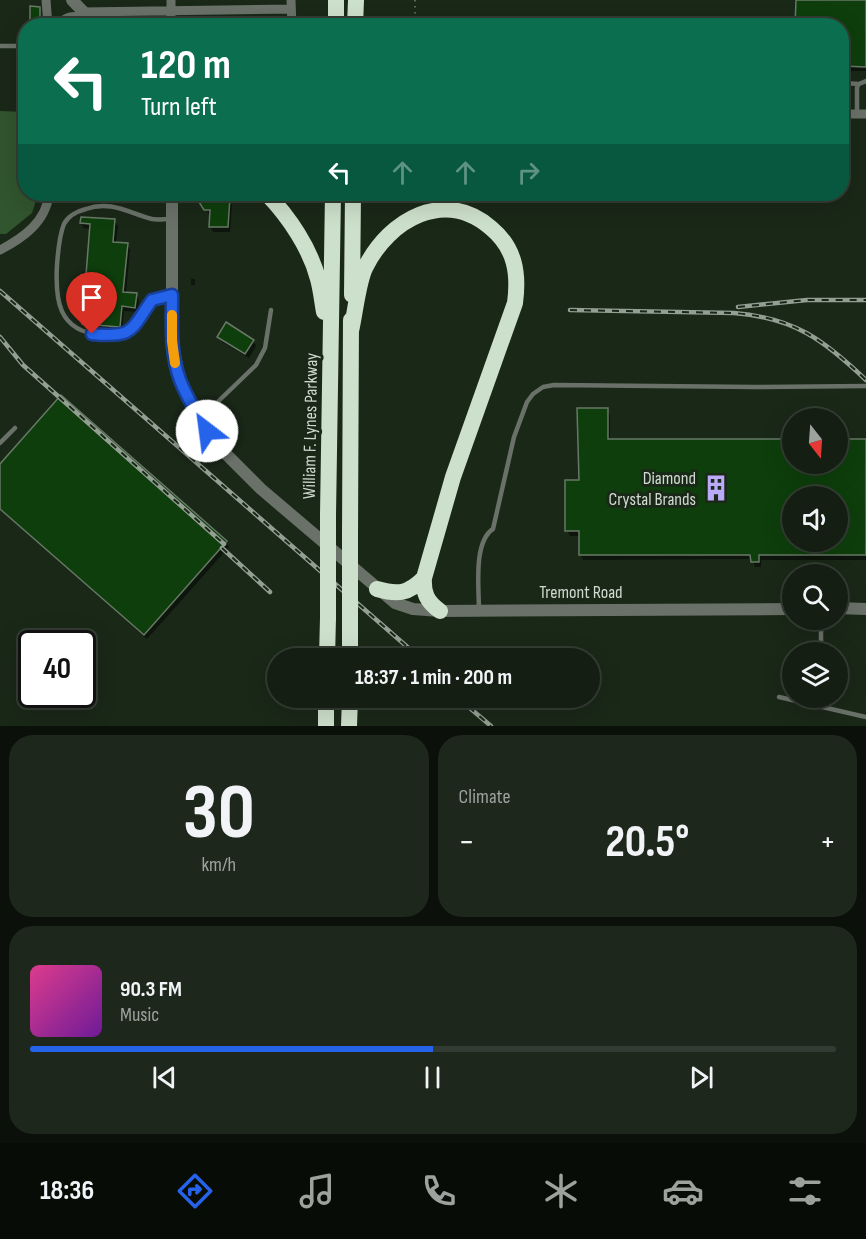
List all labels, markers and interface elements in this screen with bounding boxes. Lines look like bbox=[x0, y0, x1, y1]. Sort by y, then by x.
text: 120 m bbox=[141, 40, 231, 91]
icon: left bbox=[42, 42, 120, 120]
text: Turn left bbox=[141, 91, 217, 123]
icon: left bbox=[323, 156, 356, 189]
icon: ahead bbox=[386, 156, 419, 189]
icon: ahead bbox=[449, 156, 482, 189]
icon: right bbox=[512, 156, 545, 189]
pin bbox=[66, 272, 117, 334]
icon: arrive bbox=[75, 281, 108, 314]
street label: William F. Lynes Parkway bbox=[299, 353, 322, 499]
position arrow bbox=[175, 399, 239, 463]
north arrow bbox=[782, 408, 848, 474]
map controls bbox=[782, 408, 848, 708]
place label: Diamond Crystal Brands bbox=[609, 468, 696, 510]
building icon: Diamond Crystal Brands bbox=[701, 473, 731, 503]
button: sound bbox=[782, 486, 848, 552]
button: search bbox=[782, 564, 848, 630]
street label: Tremont Road bbox=[539, 582, 623, 603]
speed limit sign: 40 bbox=[18, 630, 96, 708]
button: layers bbox=[782, 642, 848, 708]
text: 18:37 · 1 min · 200 m bbox=[355, 664, 512, 691]
text: 30 bbox=[183, 767, 255, 860]
text: Climate bbox=[459, 785, 511, 809]
text: 20.5° bbox=[605, 815, 689, 870]
text: − bbox=[459, 822, 475, 862]
text: + bbox=[820, 822, 836, 862]
text: km/h bbox=[201, 853, 236, 877]
text: 90.3 FM bbox=[120, 976, 182, 1003]
text: Music bbox=[120, 1003, 159, 1027]
icon: previous bbox=[148, 1061, 181, 1094]
icon: pause bbox=[416, 1061, 449, 1094]
icon: next bbox=[685, 1061, 718, 1094]
icon: directions bbox=[174, 1170, 216, 1212]
icon: music bbox=[296, 1170, 338, 1212]
icon: phone bbox=[418, 1170, 460, 1212]
icon: climate bbox=[540, 1170, 582, 1212]
icon: car bbox=[662, 1170, 704, 1212]
icon: filters bbox=[784, 1170, 826, 1212]
text: 18:36 bbox=[40, 1175, 94, 1207]

